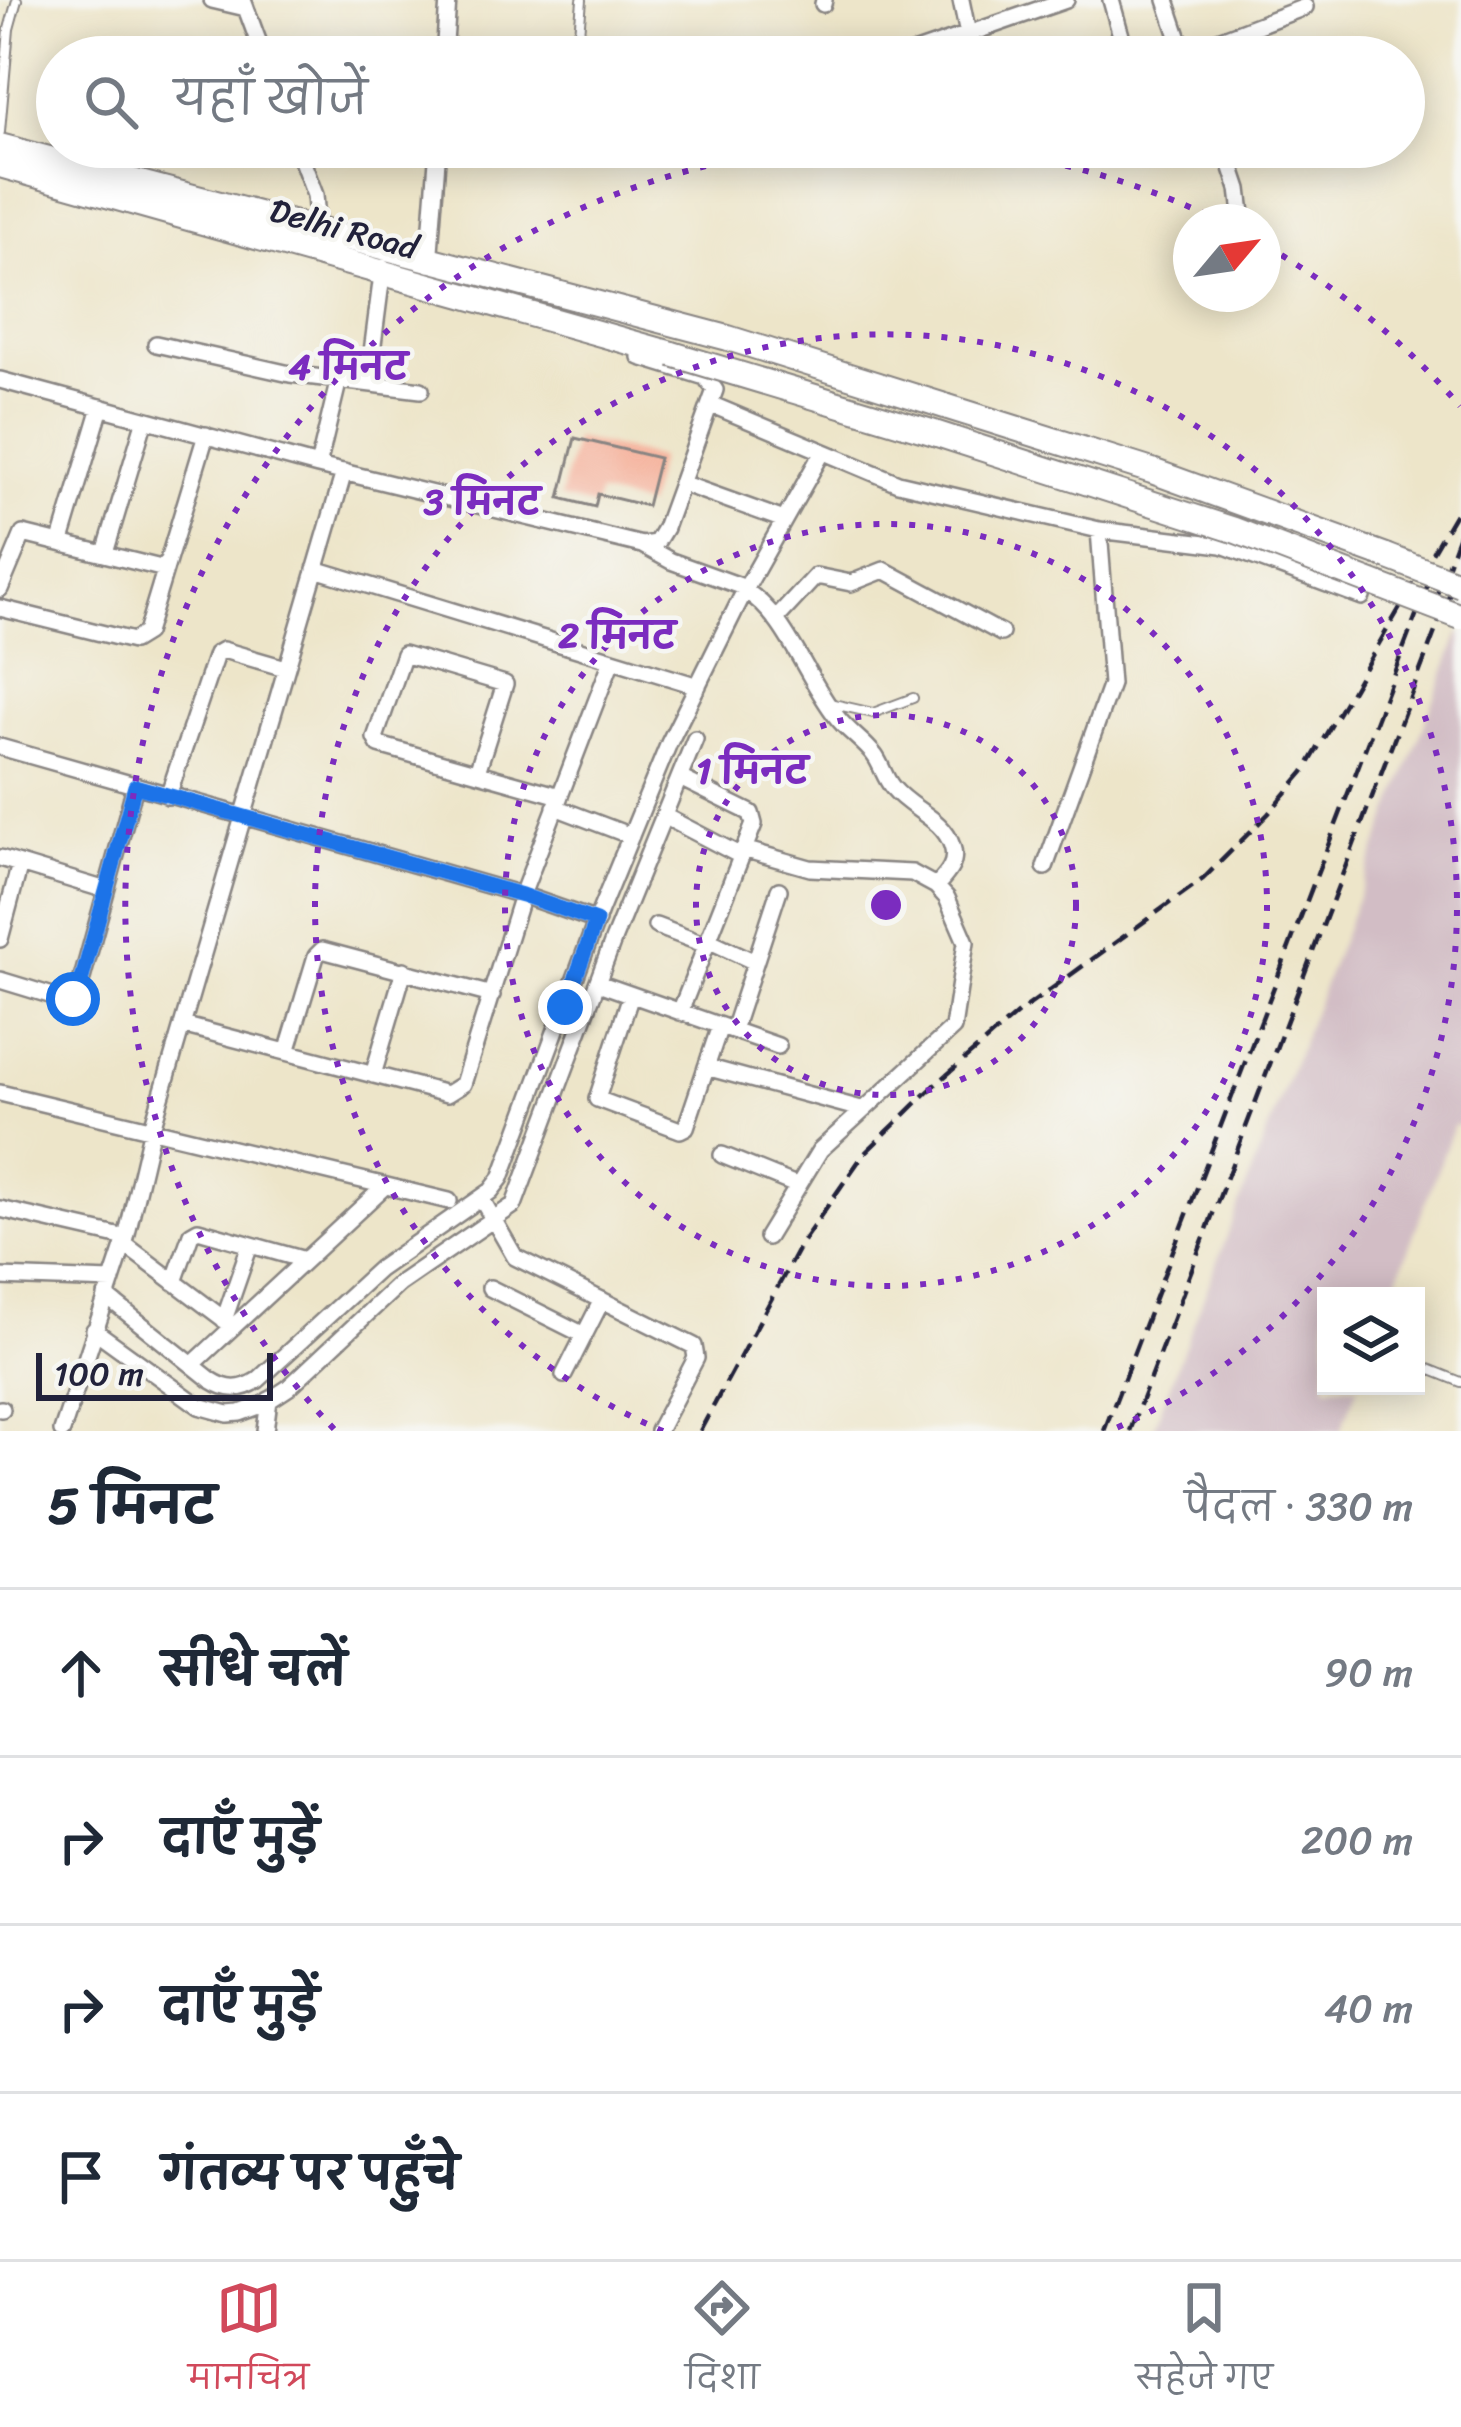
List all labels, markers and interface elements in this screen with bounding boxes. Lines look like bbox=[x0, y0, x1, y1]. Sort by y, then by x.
search box bbox=[36, 36, 1425, 168]
text: यहाँ खोजें bbox=[174, 59, 368, 139]
icon: search bbox=[78, 69, 144, 135]
street label: Delhi Road bbox=[263, 181, 427, 277]
north arrow bbox=[1173, 204, 1281, 312]
text: 4 मिनट bbox=[288, 335, 411, 399]
text: 3 मिनट bbox=[423, 470, 544, 534]
text: 2 मिनट bbox=[558, 604, 679, 668]
text: 1 मिनट bbox=[696, 739, 811, 803]
centre of rings bbox=[865, 884, 907, 926]
route start bbox=[46, 972, 100, 1026]
route end bbox=[538, 980, 592, 1034]
map controls bbox=[1317, 1287, 1425, 1395]
button: layers bbox=[1317, 1287, 1425, 1395]
text: 100 m bbox=[54, 1345, 144, 1403]
scale bar bbox=[36, 1347, 273, 1400]
text: 5 मिनट bbox=[48, 1461, 216, 1551]
text: पैदल · 330 m bbox=[1184, 1472, 1413, 1541]
text: सीधे चलें bbox=[162, 1630, 346, 1710]
text: 90 m bbox=[1324, 1638, 1413, 1707]
icon: ahead bbox=[48, 1640, 114, 1706]
text: दाएँ मुड़ें bbox=[162, 1798, 319, 1878]
text: 200 m bbox=[1301, 1806, 1413, 1875]
icon: right bbox=[48, 1808, 114, 1874]
text: दाएँ मुड़ें bbox=[162, 1966, 319, 2046]
text: 40 m bbox=[1324, 1974, 1413, 2043]
icon: right bbox=[48, 1976, 114, 2042]
text: गंतव्य पर पहुँचे bbox=[162, 2134, 459, 2214]
icon: arrive bbox=[48, 2144, 114, 2210]
tab: मानचित्र bbox=[188, 2275, 309, 2414]
tab: दिशा bbox=[685, 2275, 760, 2414]
tab: सहेजे गए bbox=[1136, 2275, 1273, 2414]

